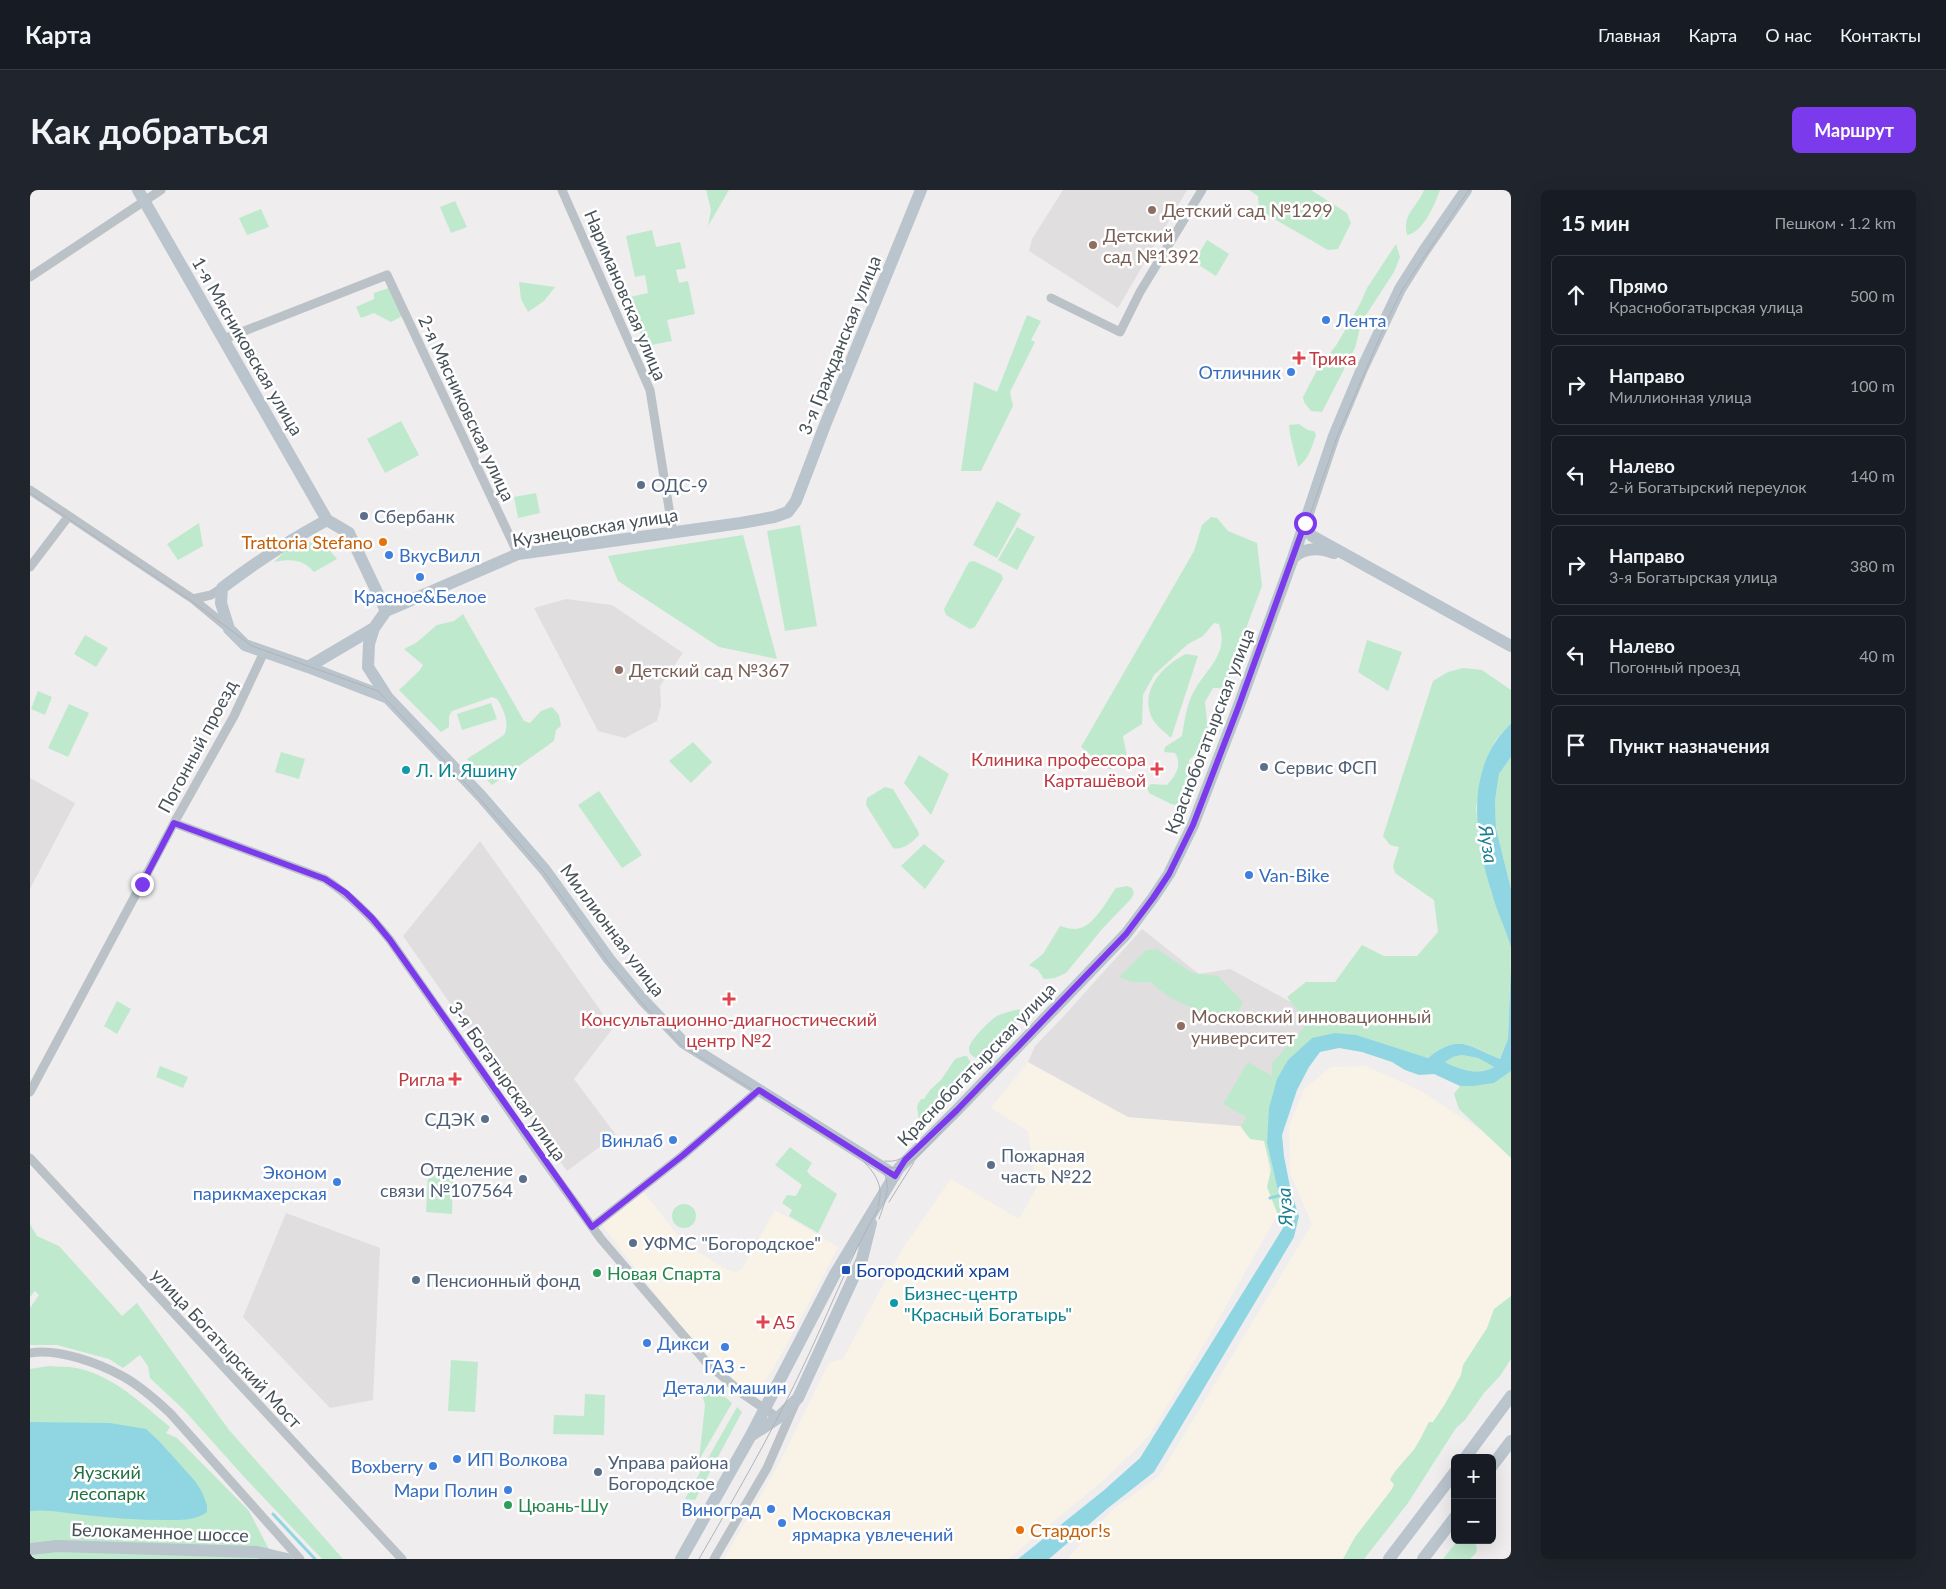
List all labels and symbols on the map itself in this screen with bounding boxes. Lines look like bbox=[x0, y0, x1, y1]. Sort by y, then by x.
place label: Детский сад №1299 bbox=[1162, 199, 1333, 221]
marker: Детский сад №1299 bbox=[1146, 204, 1158, 216]
street label: Наримановская улица bbox=[580, 206, 672, 384]
place label: Детский сад №1392 bbox=[1103, 224, 1199, 267]
marker: Детский сад №1392 bbox=[1087, 239, 1099, 251]
street label: 3-я Гражданская улица bbox=[793, 252, 885, 438]
street label: 1-я Мясниковская улица bbox=[188, 253, 308, 439]
place label: Лента bbox=[1335, 309, 1386, 331]
street label: 2-я Мясниковская улица bbox=[414, 312, 520, 504]
marker: Лента bbox=[1320, 314, 1332, 326]
place label: Трика bbox=[1309, 347, 1356, 369]
marker: Трика bbox=[1293, 352, 1305, 364]
place label: Отличник bbox=[1198, 361, 1282, 383]
marker: Отличник bbox=[1285, 366, 1297, 378]
place label: ОДС-9 bbox=[651, 474, 708, 496]
marker: ОДС-9 bbox=[635, 479, 647, 491]
street label: Кузнецовская улица bbox=[511, 503, 679, 551]
place label: Сбербанк bbox=[374, 505, 455, 527]
marker: Сбербанк bbox=[358, 510, 370, 522]
route start bbox=[1294, 512, 1317, 535]
place label: Trattoria Stefano bbox=[242, 531, 373, 553]
marker: Trattoria Stefano bbox=[377, 536, 389, 548]
place label: ВкусВилл bbox=[399, 544, 480, 566]
marker: ВкусВилл bbox=[383, 549, 395, 561]
marker: Красное&Белое bbox=[414, 571, 426, 583]
place label: Красное&Белое bbox=[353, 585, 487, 607]
street label: Краснобогатырская улица bbox=[1160, 625, 1258, 837]
place label: Детский сад №367 bbox=[629, 659, 789, 681]
marker: Детский сад №367 bbox=[613, 664, 625, 676]
street label: Погонный проезд bbox=[153, 676, 241, 816]
place label: Клиника профессора Карташёвой bbox=[971, 748, 1146, 791]
place label: Сервис ФСП bbox=[1274, 756, 1377, 778]
place label: Л. И. Яшину bbox=[415, 759, 518, 781]
marker: Сервис ФСП bbox=[1258, 761, 1270, 773]
marker: Клиника профессора Карташёвой bbox=[1150, 762, 1164, 776]
marker: Л. И. Яшину bbox=[400, 764, 412, 776]
water label: Яуза bbox=[1474, 822, 1503, 865]
street label: Миллионная улица bbox=[556, 859, 670, 1001]
place label: Van-Bike bbox=[1259, 864, 1329, 886]
marker: Van-Bike bbox=[1243, 869, 1255, 881]
route end bbox=[131, 873, 154, 896]
street label: Краснобогатырская улица bbox=[892, 978, 1060, 1150]
marker: Консультационно-диагностический центр №2 bbox=[722, 992, 736, 1006]
street label: 3-я Богатырская улица bbox=[445, 997, 571, 1165]
place label: Московский инновационный университет bbox=[1191, 1005, 1431, 1048]
place label: Консультационно-диагностический центр №2 bbox=[581, 1008, 877, 1051]
marker: Московский инновационный университет bbox=[1175, 1020, 1187, 1032]
place label: Ригла bbox=[398, 1068, 445, 1090]
marker: Ригла bbox=[449, 1073, 461, 1085]
place label: СДЭК bbox=[425, 1108, 475, 1130]
marker: СДЭК bbox=[479, 1113, 491, 1125]
place label: Винлаб bbox=[601, 1129, 663, 1151]
marker: Винлаб bbox=[667, 1134, 679, 1146]
place label: Пожарная часть №22 bbox=[1001, 1144, 1092, 1187]
place label: Отделение связи №107564 bbox=[380, 1158, 513, 1201]
marker: Пожарная часть №22 bbox=[985, 1159, 997, 1171]
place label: Эконом парикмахерская bbox=[193, 1161, 327, 1204]
marker: Отделение связи №107564 bbox=[517, 1173, 529, 1185]
marker: Эконом парикмахерская bbox=[331, 1176, 343, 1188]
water label: Яуза bbox=[1272, 1187, 1297, 1228]
place label: УФМС "Богородское" bbox=[643, 1232, 821, 1254]
marker: УФМС "Богородское" bbox=[627, 1237, 639, 1249]
place label: Богородский храм bbox=[856, 1259, 1009, 1281]
place label: Новая Спарта bbox=[607, 1262, 721, 1284]
street label: улица Богатырский Мост bbox=[147, 1263, 307, 1433]
marker: Богородский храм bbox=[840, 1264, 852, 1276]
marker: Новая Спарта bbox=[591, 1267, 603, 1279]
place label: Пенсионный фонд bbox=[426, 1269, 580, 1291]
marker: Пенсионный фонд bbox=[410, 1274, 422, 1286]
place label: Бизнес-центр "Красный Богатырь" bbox=[904, 1282, 1072, 1325]
marker: Бизнес-центр "Красный Богатырь" bbox=[888, 1297, 900, 1309]
place label: А5 bbox=[773, 1311, 796, 1333]
marker: А5 bbox=[757, 1316, 769, 1328]
place label: Дикси bbox=[657, 1332, 709, 1354]
marker: Дикси bbox=[641, 1337, 653, 1349]
marker: ГАЗ - Детали машин bbox=[719, 1341, 731, 1353]
place label: ГАЗ - Детали машин bbox=[663, 1355, 787, 1398]
place label: ИП Волкова bbox=[467, 1448, 568, 1470]
place label: Управа района Богородское bbox=[608, 1451, 728, 1494]
marker: ИП Волкова bbox=[451, 1453, 463, 1465]
place label: Boxberry bbox=[351, 1455, 424, 1477]
marker: Boxberry bbox=[427, 1460, 439, 1472]
park label: Яузский лесопарк bbox=[68, 1461, 146, 1504]
marker: Управа района Богородское bbox=[592, 1466, 604, 1478]
place label: Мари Полин bbox=[394, 1479, 498, 1501]
marker: Мари Полин bbox=[502, 1484, 514, 1496]
place label: Цюань-Шу bbox=[518, 1494, 609, 1516]
place label: Виноград bbox=[681, 1498, 761, 1520]
marker: Цюань-Шу bbox=[502, 1499, 514, 1511]
place label: Московская ярмарка увлечений bbox=[792, 1502, 953, 1545]
marker: Виноград bbox=[765, 1503, 777, 1515]
marker: Московская ярмарка увлечений bbox=[776, 1517, 788, 1529]
street label: Белокаменное шоссе bbox=[71, 1518, 249, 1546]
place label: Стардог!s bbox=[1030, 1519, 1111, 1541]
marker: Стардог!s bbox=[1014, 1524, 1026, 1536]

